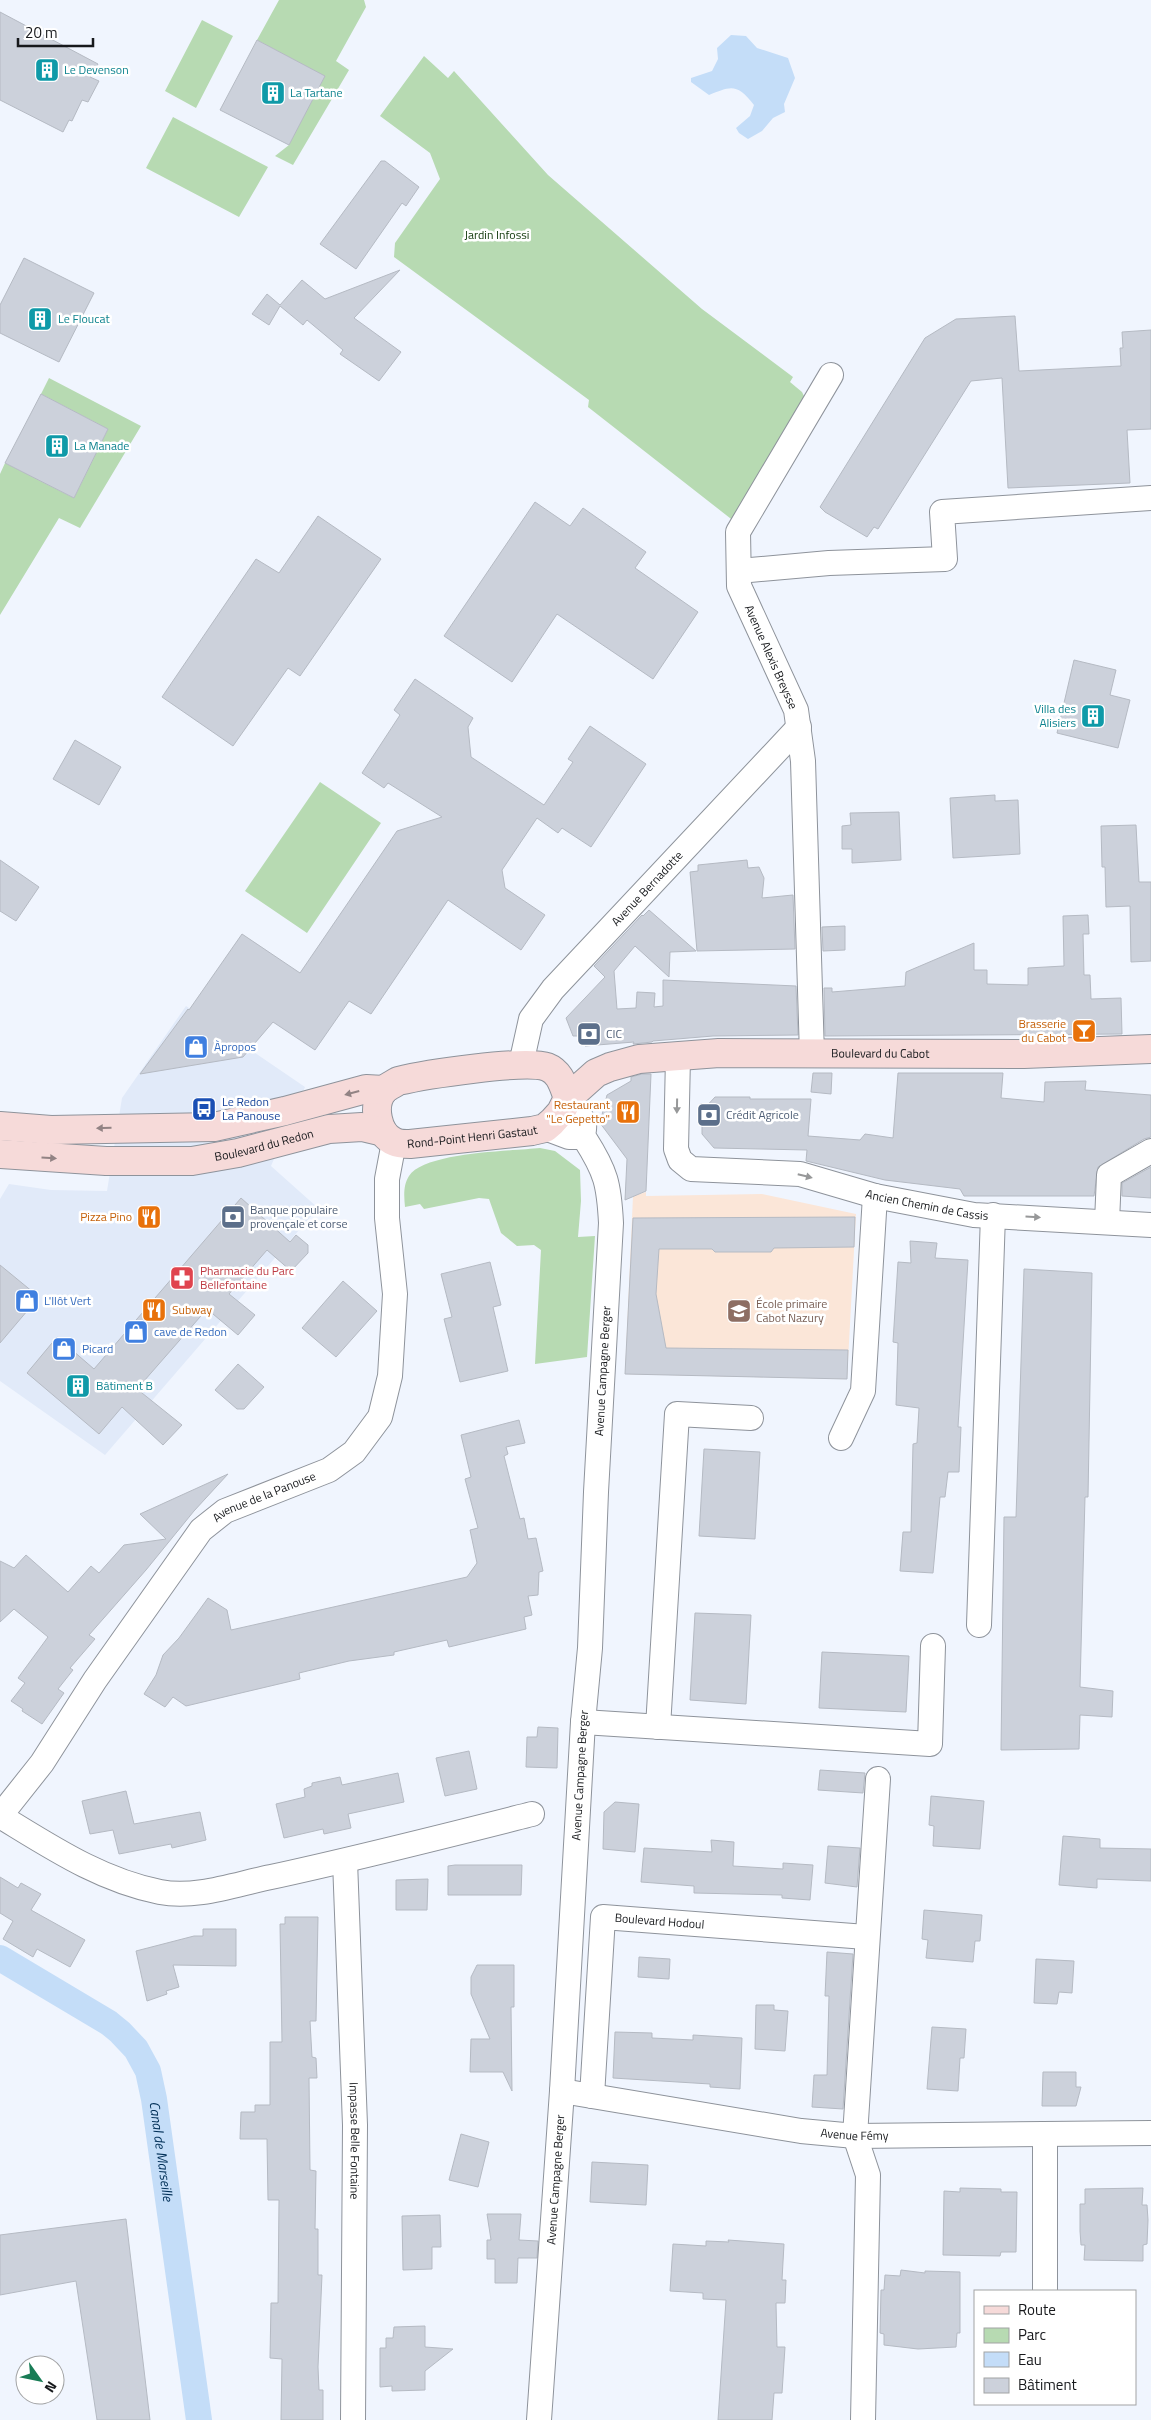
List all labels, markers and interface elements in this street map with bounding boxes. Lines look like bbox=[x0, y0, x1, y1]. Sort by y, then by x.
scale bar bbox=[18, 15, 92, 47]
text: 20 m bbox=[25, 21, 58, 44]
building icon: Le Devenson bbox=[34, 57, 60, 83]
place label: Le Devenson bbox=[64, 60, 129, 79]
building icon: La Tartane bbox=[260, 80, 286, 106]
place label: La Tartane bbox=[290, 83, 343, 102]
park label: Jardin Infossi bbox=[465, 225, 529, 244]
building icon: Le Floucat bbox=[27, 306, 53, 332]
place label: Le Floucat bbox=[58, 309, 110, 328]
building icon: La Manade bbox=[44, 433, 70, 459]
place label: La Manade bbox=[74, 436, 129, 455]
street label: Avenue Alexis Breysse bbox=[740, 601, 803, 712]
place label: Villa des Alisiers bbox=[1034, 699, 1076, 732]
building icon: Villa des Alisiers bbox=[1080, 703, 1106, 729]
street label: Avenue Bernadotte bbox=[607, 846, 687, 930]
place label: Brasserie du Cabot bbox=[1018, 1014, 1067, 1047]
bar icon: Brasserie du Cabot bbox=[1071, 1018, 1097, 1044]
bank icon: CIC bbox=[576, 1021, 602, 1047]
place label: CIC bbox=[606, 1024, 622, 1043]
shop icon: Àpropos bbox=[183, 1034, 209, 1060]
place label: Àpropos bbox=[214, 1037, 257, 1056]
street label: Boulevard du Cabot bbox=[831, 1043, 930, 1063]
one-way arrow bbox=[344, 1089, 359, 1097]
place label: Le Redon La Panouse bbox=[222, 1092, 280, 1125]
place label: Restaurant "Le Gepetto" bbox=[546, 1095, 611, 1128]
bus stop icon: Le Redon La Panouse bbox=[191, 1096, 217, 1122]
one-way arrow bbox=[673, 1098, 681, 1114]
restaurant icon: Restaurant "Le Gepetto" bbox=[615, 1099, 641, 1125]
bank icon: Crédit Agricole bbox=[696, 1102, 722, 1128]
place label: Crédit Agricole bbox=[726, 1105, 799, 1124]
street label: Rond-Point Henri Gastaut bbox=[406, 1120, 540, 1153]
street label: Boulevard du Redon bbox=[213, 1123, 316, 1166]
one-way arrow bbox=[96, 1125, 112, 1133]
one-way arrow bbox=[41, 1155, 57, 1163]
one-way arrow bbox=[797, 1172, 812, 1180]
street label: Ancien Chemin de Cassis bbox=[863, 1184, 989, 1225]
place label: Banque populaire provençale et corse bbox=[250, 1200, 348, 1233]
restaurant icon: Pizza Pino bbox=[136, 1204, 162, 1230]
bank icon: Banque populaire provençale et corse bbox=[220, 1204, 246, 1230]
place label: Pizza Pino bbox=[80, 1207, 132, 1226]
one-way arrow bbox=[1025, 1214, 1041, 1222]
place label: Pharmacie du Parc Bellefontaine bbox=[200, 1261, 294, 1294]
pharmacy icon: Pharmacie du Parc Bellefontaine bbox=[169, 1265, 195, 1291]
shop icon: L'Ilôt Vert bbox=[14, 1288, 40, 1314]
place label: L'Ilôt Vert bbox=[44, 1291, 92, 1310]
place label: École primaire Cabot Nazury bbox=[756, 1294, 827, 1327]
restaurant icon: Subway bbox=[141, 1297, 167, 1323]
school or university icon: École primaire Cabot Nazury bbox=[726, 1298, 752, 1324]
place label: Subway bbox=[172, 1300, 212, 1319]
street label: Avenue Campagne Berger bbox=[589, 1305, 615, 1437]
shop icon: cave de Redon bbox=[123, 1319, 149, 1345]
place label: cave de Redon bbox=[154, 1322, 227, 1341]
shop icon: Picard bbox=[51, 1336, 77, 1362]
place label: Picard bbox=[82, 1339, 113, 1358]
building icon: Bâtiment B bbox=[65, 1373, 91, 1399]
place label: Bâtiment B bbox=[96, 1376, 153, 1395]
street label: Avenue de la Panouse bbox=[208, 1466, 318, 1527]
street label: Avenue Campagne Berger bbox=[566, 1709, 593, 1841]
street label: Boulevard Hodoul bbox=[614, 1908, 705, 1934]
street label: Impasse Belle Fontaine bbox=[344, 2082, 365, 2199]
water label: Canal de Marseille bbox=[144, 2100, 179, 2204]
street label: Avenue Campagne Berger bbox=[541, 2114, 569, 2245]
street label: Avenue Fémy bbox=[820, 2123, 889, 2145]
legend bbox=[974, 2290, 1136, 2405]
text: Route bbox=[1018, 2298, 1056, 2321]
text: Parc bbox=[1018, 2323, 1046, 2346]
text: Eau bbox=[1018, 2348, 1042, 2371]
north arrow bbox=[15, 2355, 65, 2405]
text: Bâtiment bbox=[1018, 2373, 1077, 2396]
text: N bbox=[40, 2378, 63, 2397]

